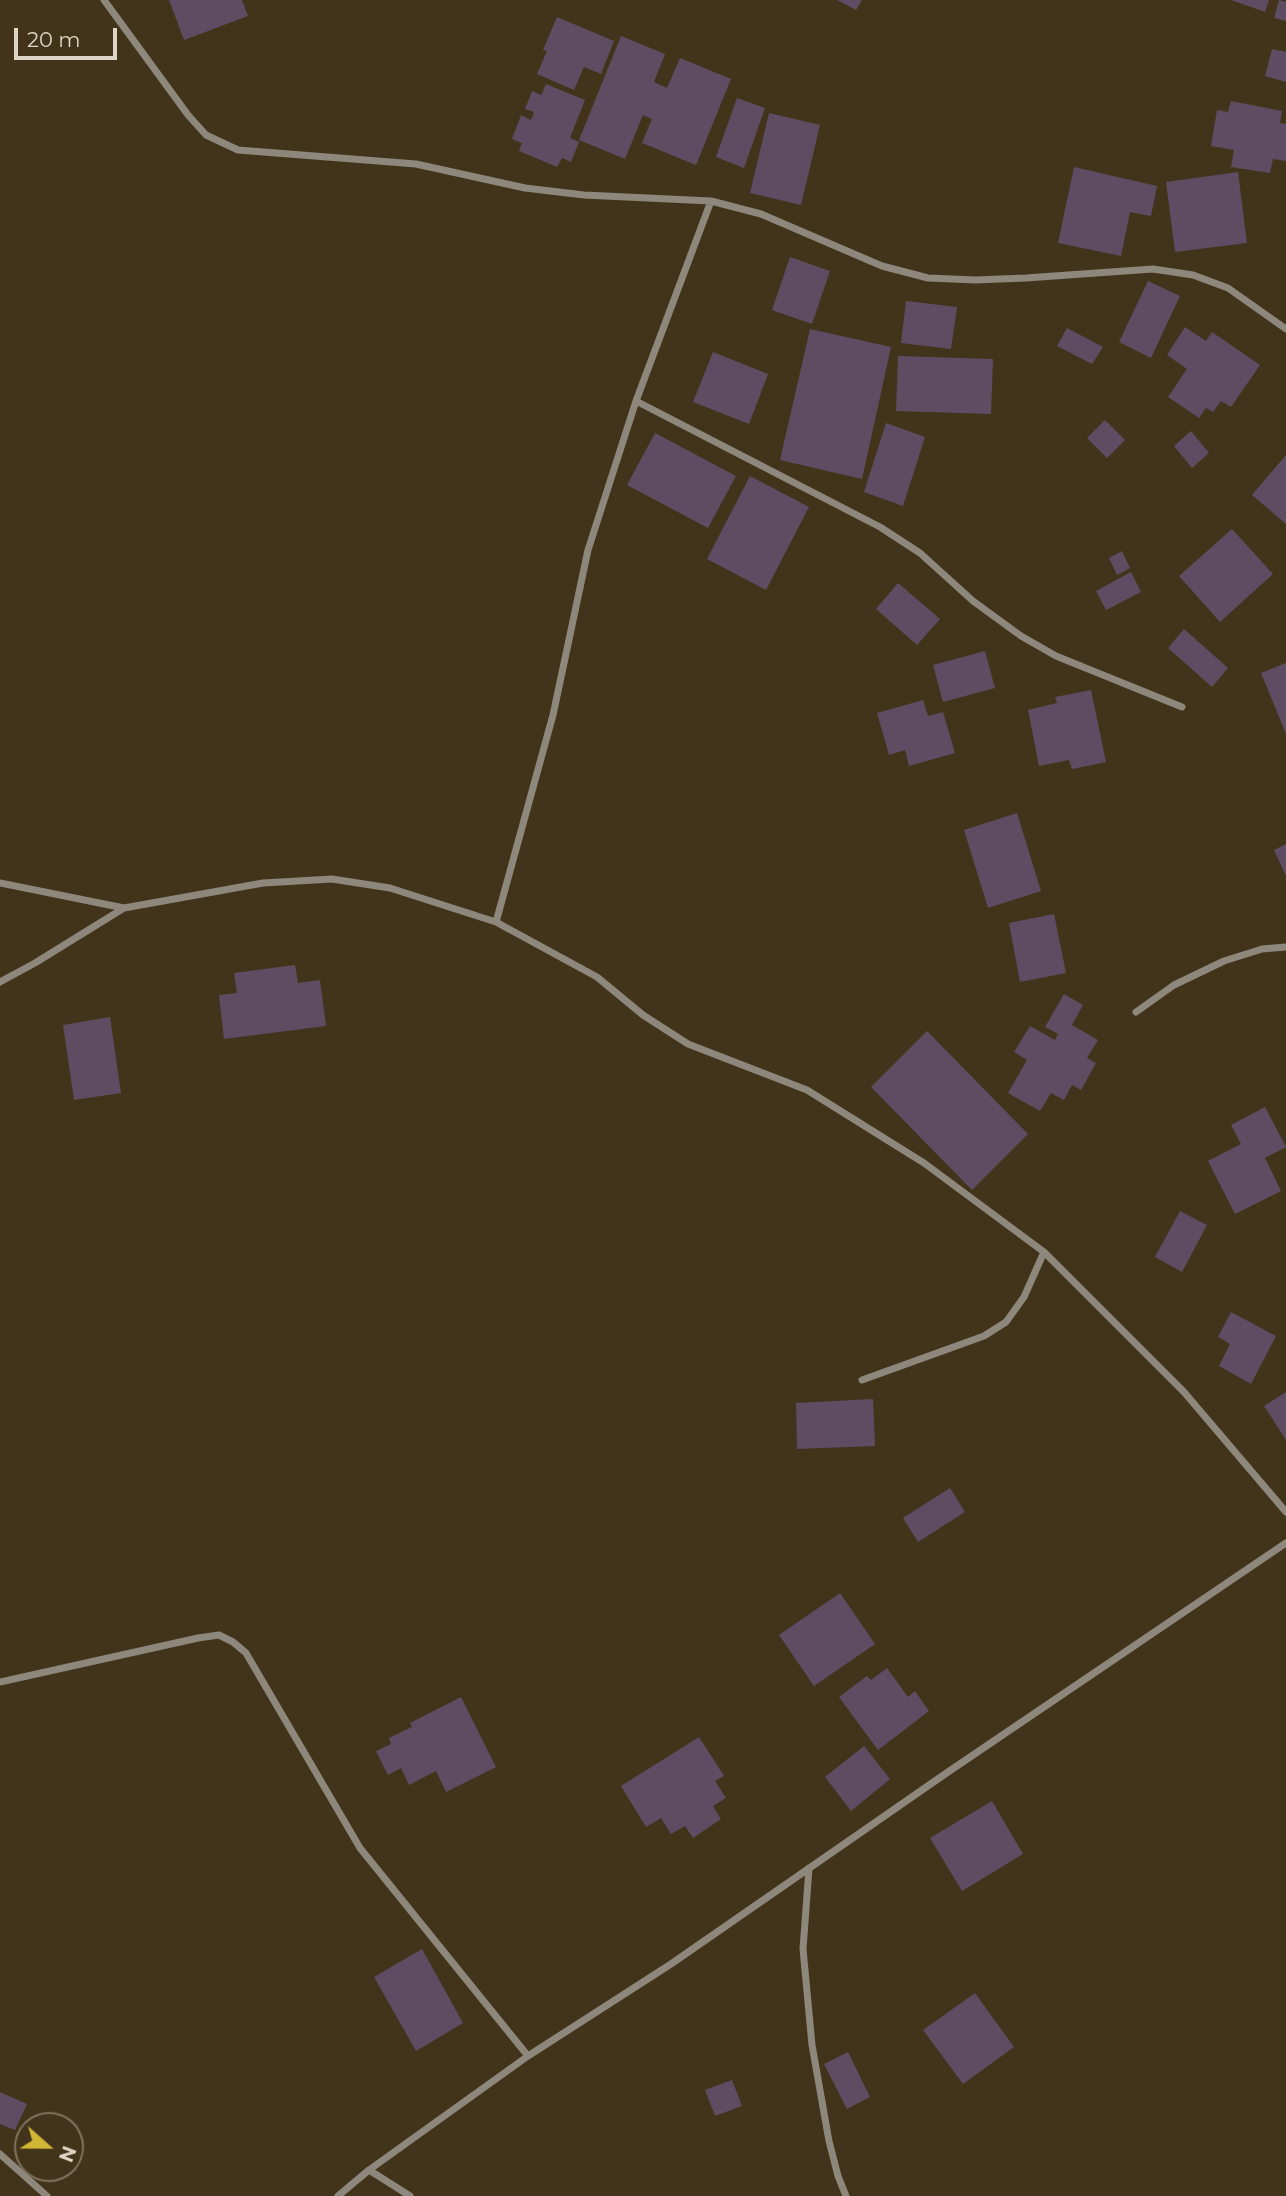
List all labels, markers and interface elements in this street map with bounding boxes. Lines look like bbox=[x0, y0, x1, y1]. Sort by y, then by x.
scale bar bbox=[18, 14, 121, 58]
text: 20 m bbox=[27, 27, 81, 52]
north arrow bbox=[14, 2112, 84, 2182]
text: N bbox=[54, 2143, 81, 2165]

